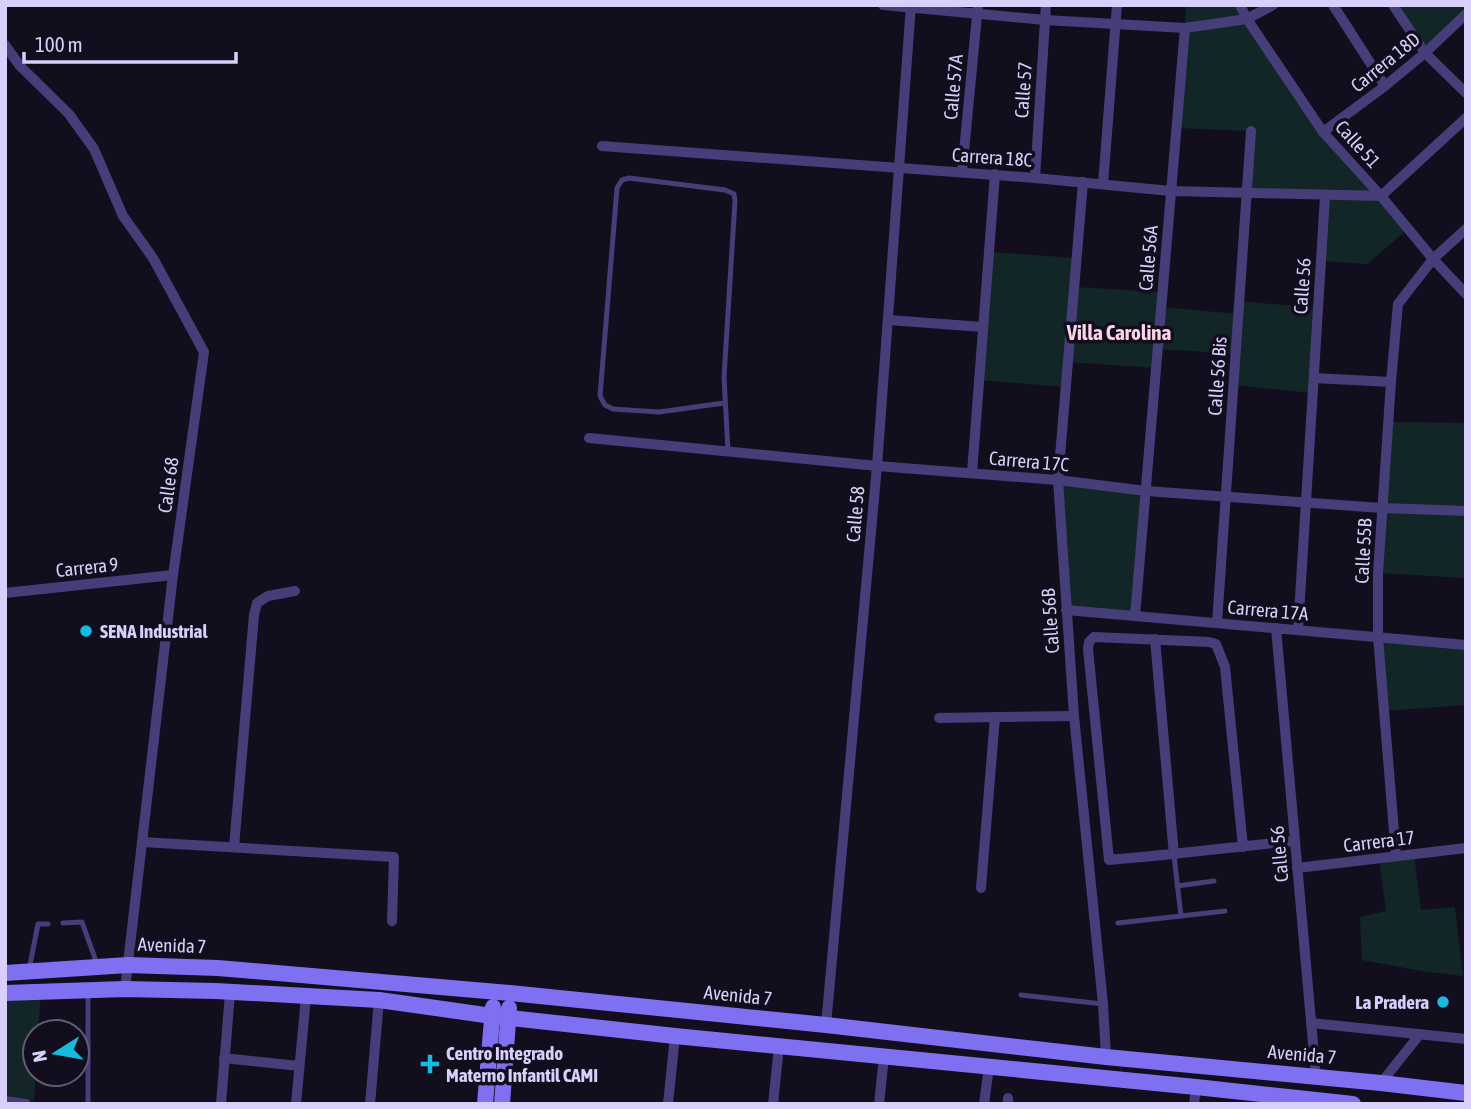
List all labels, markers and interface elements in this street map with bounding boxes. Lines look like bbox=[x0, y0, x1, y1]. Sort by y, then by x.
scale bar bbox=[24, 21, 236, 65]
street label: Carrera 18D bbox=[1346, 28, 1424, 96]
text: 100 m bbox=[35, 32, 83, 56]
street label: Calle 57A bbox=[939, 53, 967, 121]
street label: Calle 57 bbox=[1010, 61, 1036, 119]
street label: Calle 51 bbox=[1331, 116, 1385, 172]
street label: Carrera 18C bbox=[951, 143, 1033, 171]
street label: Calle 56A bbox=[1134, 224, 1162, 292]
street label: Calle 56 bbox=[1289, 257, 1315, 315]
district label: Villa Carolina bbox=[1066, 320, 1171, 344]
street label: Calle 56 Bis bbox=[1203, 336, 1231, 416]
street label: Carrera 17C bbox=[988, 447, 1070, 475]
street label: Calle 68 bbox=[153, 455, 183, 514]
street label: Calle 58 bbox=[842, 485, 868, 543]
street label: Calle 55B bbox=[1350, 518, 1376, 584]
street label: Carrera 9 bbox=[55, 553, 119, 581]
street label: Calle 56B bbox=[1037, 588, 1063, 654]
street label: Carrera 17A bbox=[1227, 596, 1310, 625]
place label: SENA Industrial bbox=[100, 620, 208, 642]
marker: SENA Industrial bbox=[78, 623, 94, 639]
street label: Calle 56 bbox=[1266, 825, 1292, 883]
street label: Carrera 17 bbox=[1342, 826, 1416, 856]
street label: Avenida 7 bbox=[137, 933, 207, 957]
street label: Avenida 7 bbox=[703, 980, 773, 1010]
place label: La Pradera bbox=[1355, 991, 1429, 1013]
marker: La Pradera bbox=[1435, 994, 1451, 1010]
north arrow bbox=[21, 1018, 91, 1088]
street label: Avenida 7 bbox=[1267, 1040, 1337, 1068]
place label: Centro Integrado Materno Infantil CAMI bbox=[446, 1042, 598, 1086]
text: N bbox=[27, 1049, 51, 1064]
marker: Centro Integrado Materno Infantil CAMI bbox=[420, 1054, 440, 1074]

